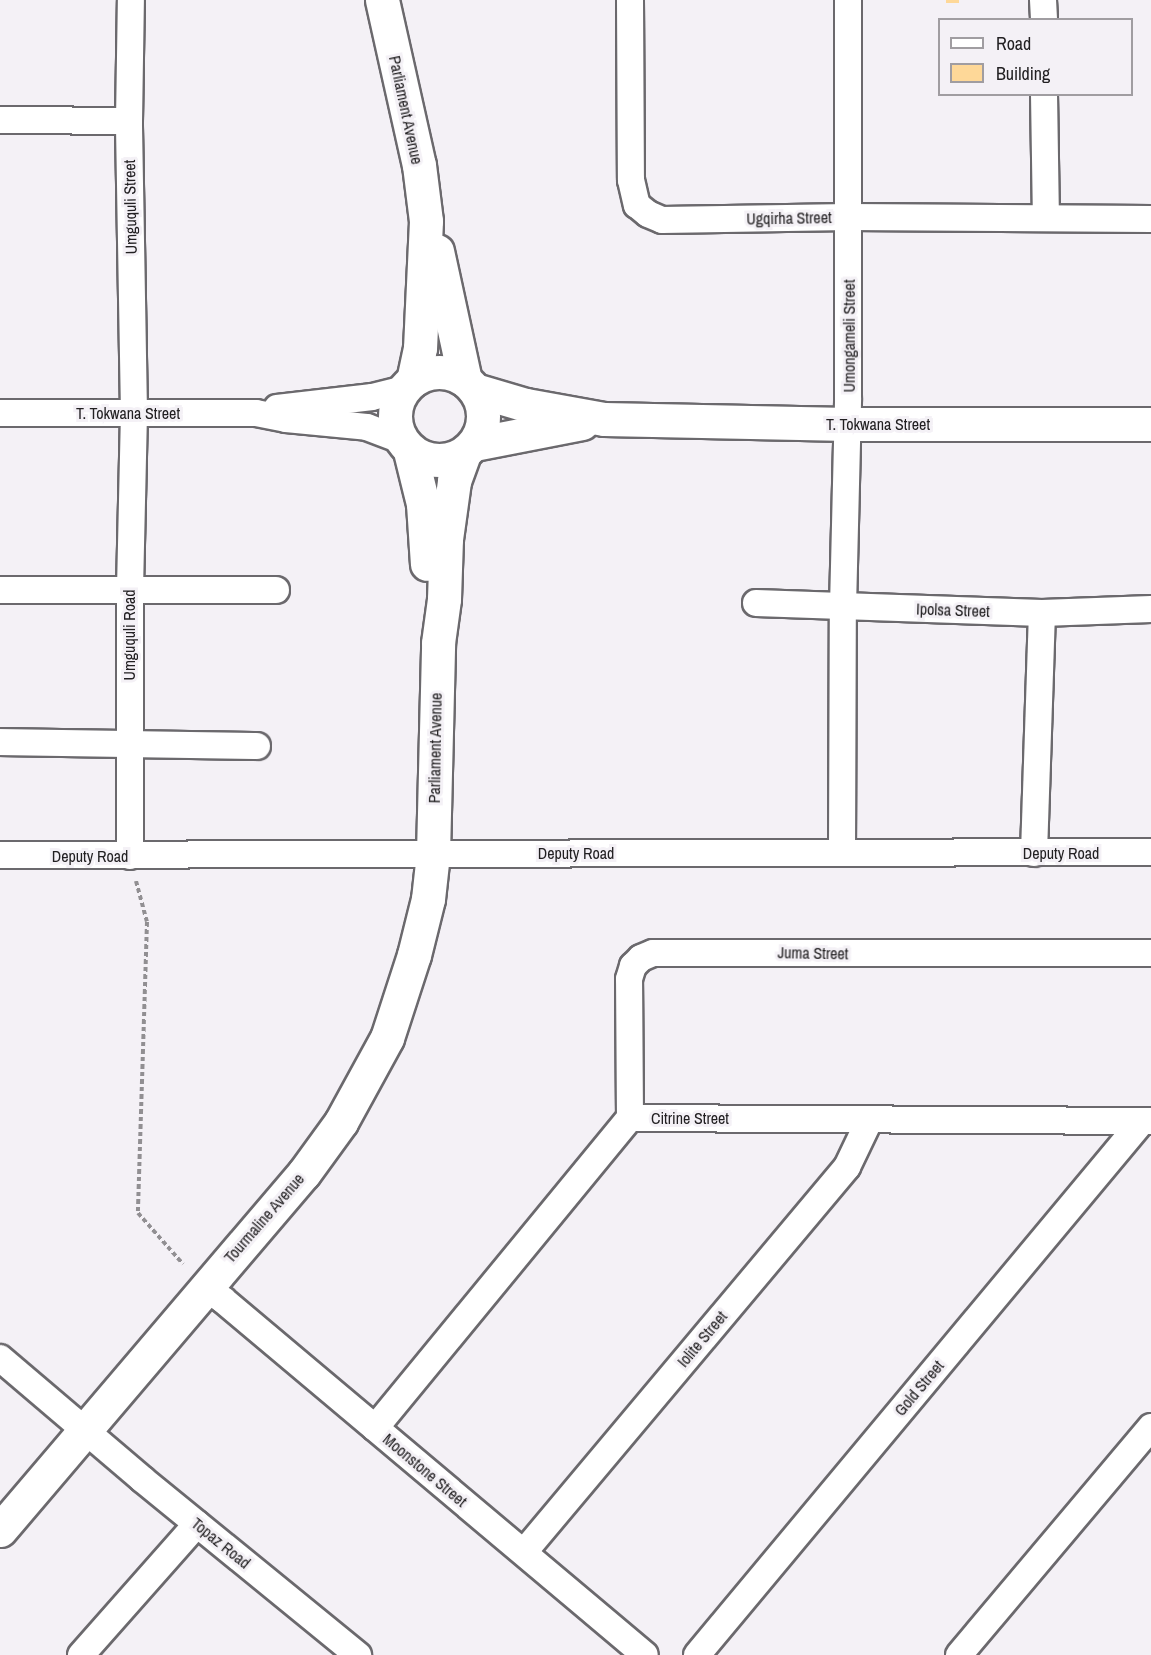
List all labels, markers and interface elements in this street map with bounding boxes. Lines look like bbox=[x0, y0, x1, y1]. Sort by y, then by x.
legend bbox=[938, 18, 1133, 96]
text: Road bbox=[996, 31, 1031, 56]
street label: Parliament Avenue bbox=[385, 54, 427, 166]
text: Building bbox=[996, 61, 1050, 86]
street label: Umguquli Street bbox=[120, 159, 140, 255]
street label: Ugqirha Street bbox=[746, 208, 832, 228]
street label: Umongameli Street bbox=[839, 279, 859, 393]
street label: T. Tokwana Street bbox=[76, 403, 180, 423]
street label: T. Tokwana Street bbox=[826, 414, 930, 434]
street label: Umguquli Road bbox=[119, 589, 139, 681]
street label: Ipolsa Street bbox=[916, 599, 990, 621]
street label: Parliament Avenue bbox=[424, 692, 446, 804]
street label: Deputy Road bbox=[538, 843, 614, 863]
street label: Deputy Road bbox=[1023, 843, 1099, 863]
street label: Deputy Road bbox=[52, 846, 128, 866]
street label: Juma Street bbox=[777, 943, 849, 963]
street label: Citrine Street bbox=[651, 1108, 729, 1128]
street label: Tourmaline Avenue bbox=[220, 1169, 308, 1267]
street label: Iolite Street bbox=[673, 1307, 731, 1371]
street label: Gold Street bbox=[890, 1356, 948, 1420]
street label: Moonstone Street bbox=[379, 1429, 471, 1511]
street label: Topaz Road bbox=[188, 1514, 254, 1572]

